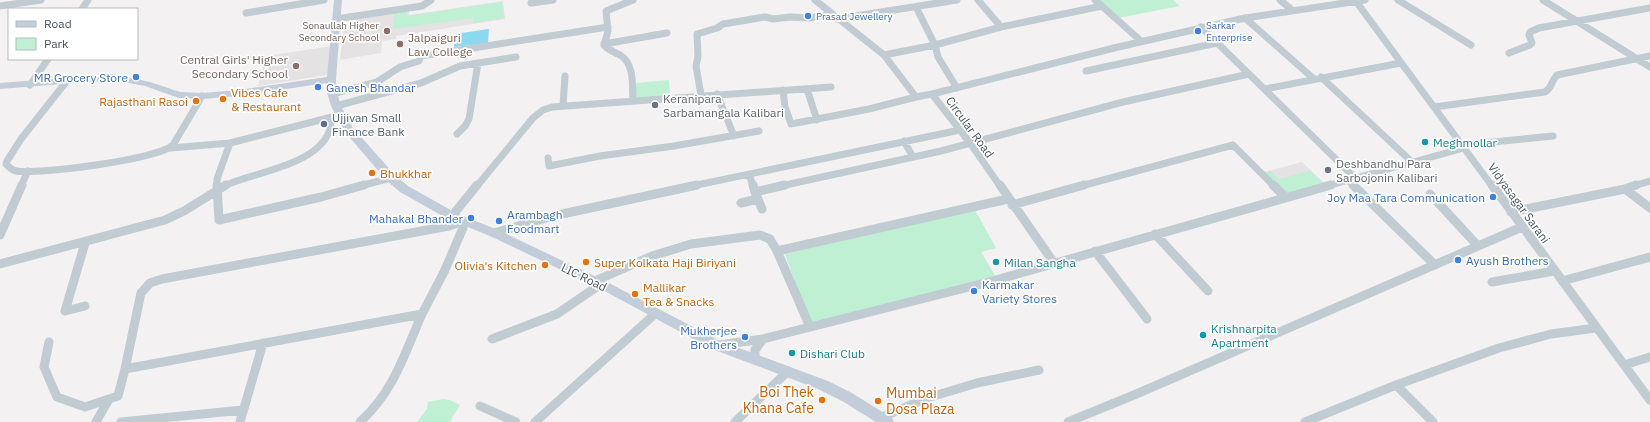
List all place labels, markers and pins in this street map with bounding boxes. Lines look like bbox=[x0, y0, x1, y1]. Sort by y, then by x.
place label: Prasad Jewellery bbox=[816, 10, 893, 23]
marker: Prasad Jewellery bbox=[803, 11, 813, 21]
place label: Sonaullah Higher Secondary School bbox=[299, 19, 379, 44]
place label: Sarkar Enterprise bbox=[1206, 19, 1253, 44]
marker: Sonaullah Higher Secondary School bbox=[382, 26, 392, 36]
marker: Sarkar Enterprise bbox=[1193, 26, 1203, 36]
place label: Jalpaiguri Law College bbox=[408, 30, 473, 59]
marker: Jalpaiguri Law College bbox=[395, 39, 405, 49]
place label: Central Girls' Higher Secondary School bbox=[180, 52, 289, 81]
marker: Central Girls' Higher Secondary School bbox=[291, 61, 301, 71]
place label: MR Grocery Store bbox=[34, 70, 128, 85]
marker: MR Grocery Store bbox=[131, 72, 141, 82]
place label: Ganesh Bhandar bbox=[326, 80, 416, 95]
marker: Ganesh Bhandar bbox=[313, 82, 323, 92]
place label: Vibes Cafe & Restaurant bbox=[231, 85, 301, 114]
place label: Keranipara Sarbamangala Kalibari bbox=[663, 91, 784, 120]
place label: Rajasthani Rasoi bbox=[99, 94, 188, 109]
marker: Vibes Cafe & Restaurant bbox=[218, 94, 228, 104]
marker: Rajasthani Rasoi bbox=[191, 96, 201, 106]
marker: Keranipara Sarbamangala Kalibari bbox=[650, 100, 660, 110]
place label: Ujjivan Small Finance Bank bbox=[332, 110, 405, 139]
marker: Ujjivan Small Finance Bank bbox=[319, 119, 329, 129]
place label: Meghmollar bbox=[1433, 135, 1498, 150]
marker: Meghmollar bbox=[1420, 137, 1430, 147]
place label: Deshbandhu Para Sarbojonin Kalibari bbox=[1336, 156, 1438, 185]
marker: Deshbandhu Para Sarbojonin Kalibari bbox=[1323, 165, 1333, 175]
place label: Bhukkhar bbox=[380, 166, 432, 181]
marker: Bhukkhar bbox=[367, 168, 377, 178]
place label: Joy Maa Tara Communication bbox=[1327, 190, 1485, 205]
marker: Joy Maa Tara Communication bbox=[1488, 192, 1498, 202]
place label: Arambagh Foodmart bbox=[507, 207, 562, 236]
place label: Mahakal Bhander bbox=[369, 211, 464, 226]
marker: Mahakal Bhander bbox=[466, 213, 476, 223]
marker: Arambagh Foodmart bbox=[494, 216, 504, 226]
place label: Ayush Brothers bbox=[1466, 253, 1549, 268]
place label: Super Kolkata Haji Biriyani bbox=[594, 255, 736, 270]
place label: Milan Sangha bbox=[1004, 255, 1076, 270]
marker: Ayush Brothers bbox=[1453, 255, 1463, 265]
marker: Super Kolkata Haji Biriyani bbox=[581, 257, 591, 267]
marker: Milan Sangha bbox=[991, 257, 1001, 267]
place label: Olivia's Kitchen bbox=[454, 258, 537, 273]
marker: Olivia's Kitchen bbox=[540, 260, 550, 270]
place label: Karmakar Variety Stores bbox=[982, 277, 1057, 306]
place label: Mallikar Tea & Snacks bbox=[643, 280, 715, 309]
marker: Karmakar Variety Stores bbox=[969, 286, 979, 296]
marker: Mallikar Tea & Snacks bbox=[630, 289, 640, 299]
place label: Krishnarpita Apartment bbox=[1211, 321, 1277, 350]
place label: Mukherjee Brothers bbox=[680, 323, 737, 352]
marker: Krishnarpita Apartment bbox=[1198, 330, 1208, 340]
marker: Mukherjee Brothers bbox=[740, 332, 750, 342]
place label: Dishari Club bbox=[800, 346, 865, 361]
marker: Dishari Club bbox=[787, 348, 797, 358]
place label: Boi Thek Khana Cafe bbox=[743, 383, 815, 417]
place label: Mumbai Dosa Plaza bbox=[886, 384, 955, 418]
marker: Boi Thek Khana Cafe bbox=[817, 395, 827, 405]
marker: Mumbai Dosa Plaza bbox=[873, 396, 883, 406]

